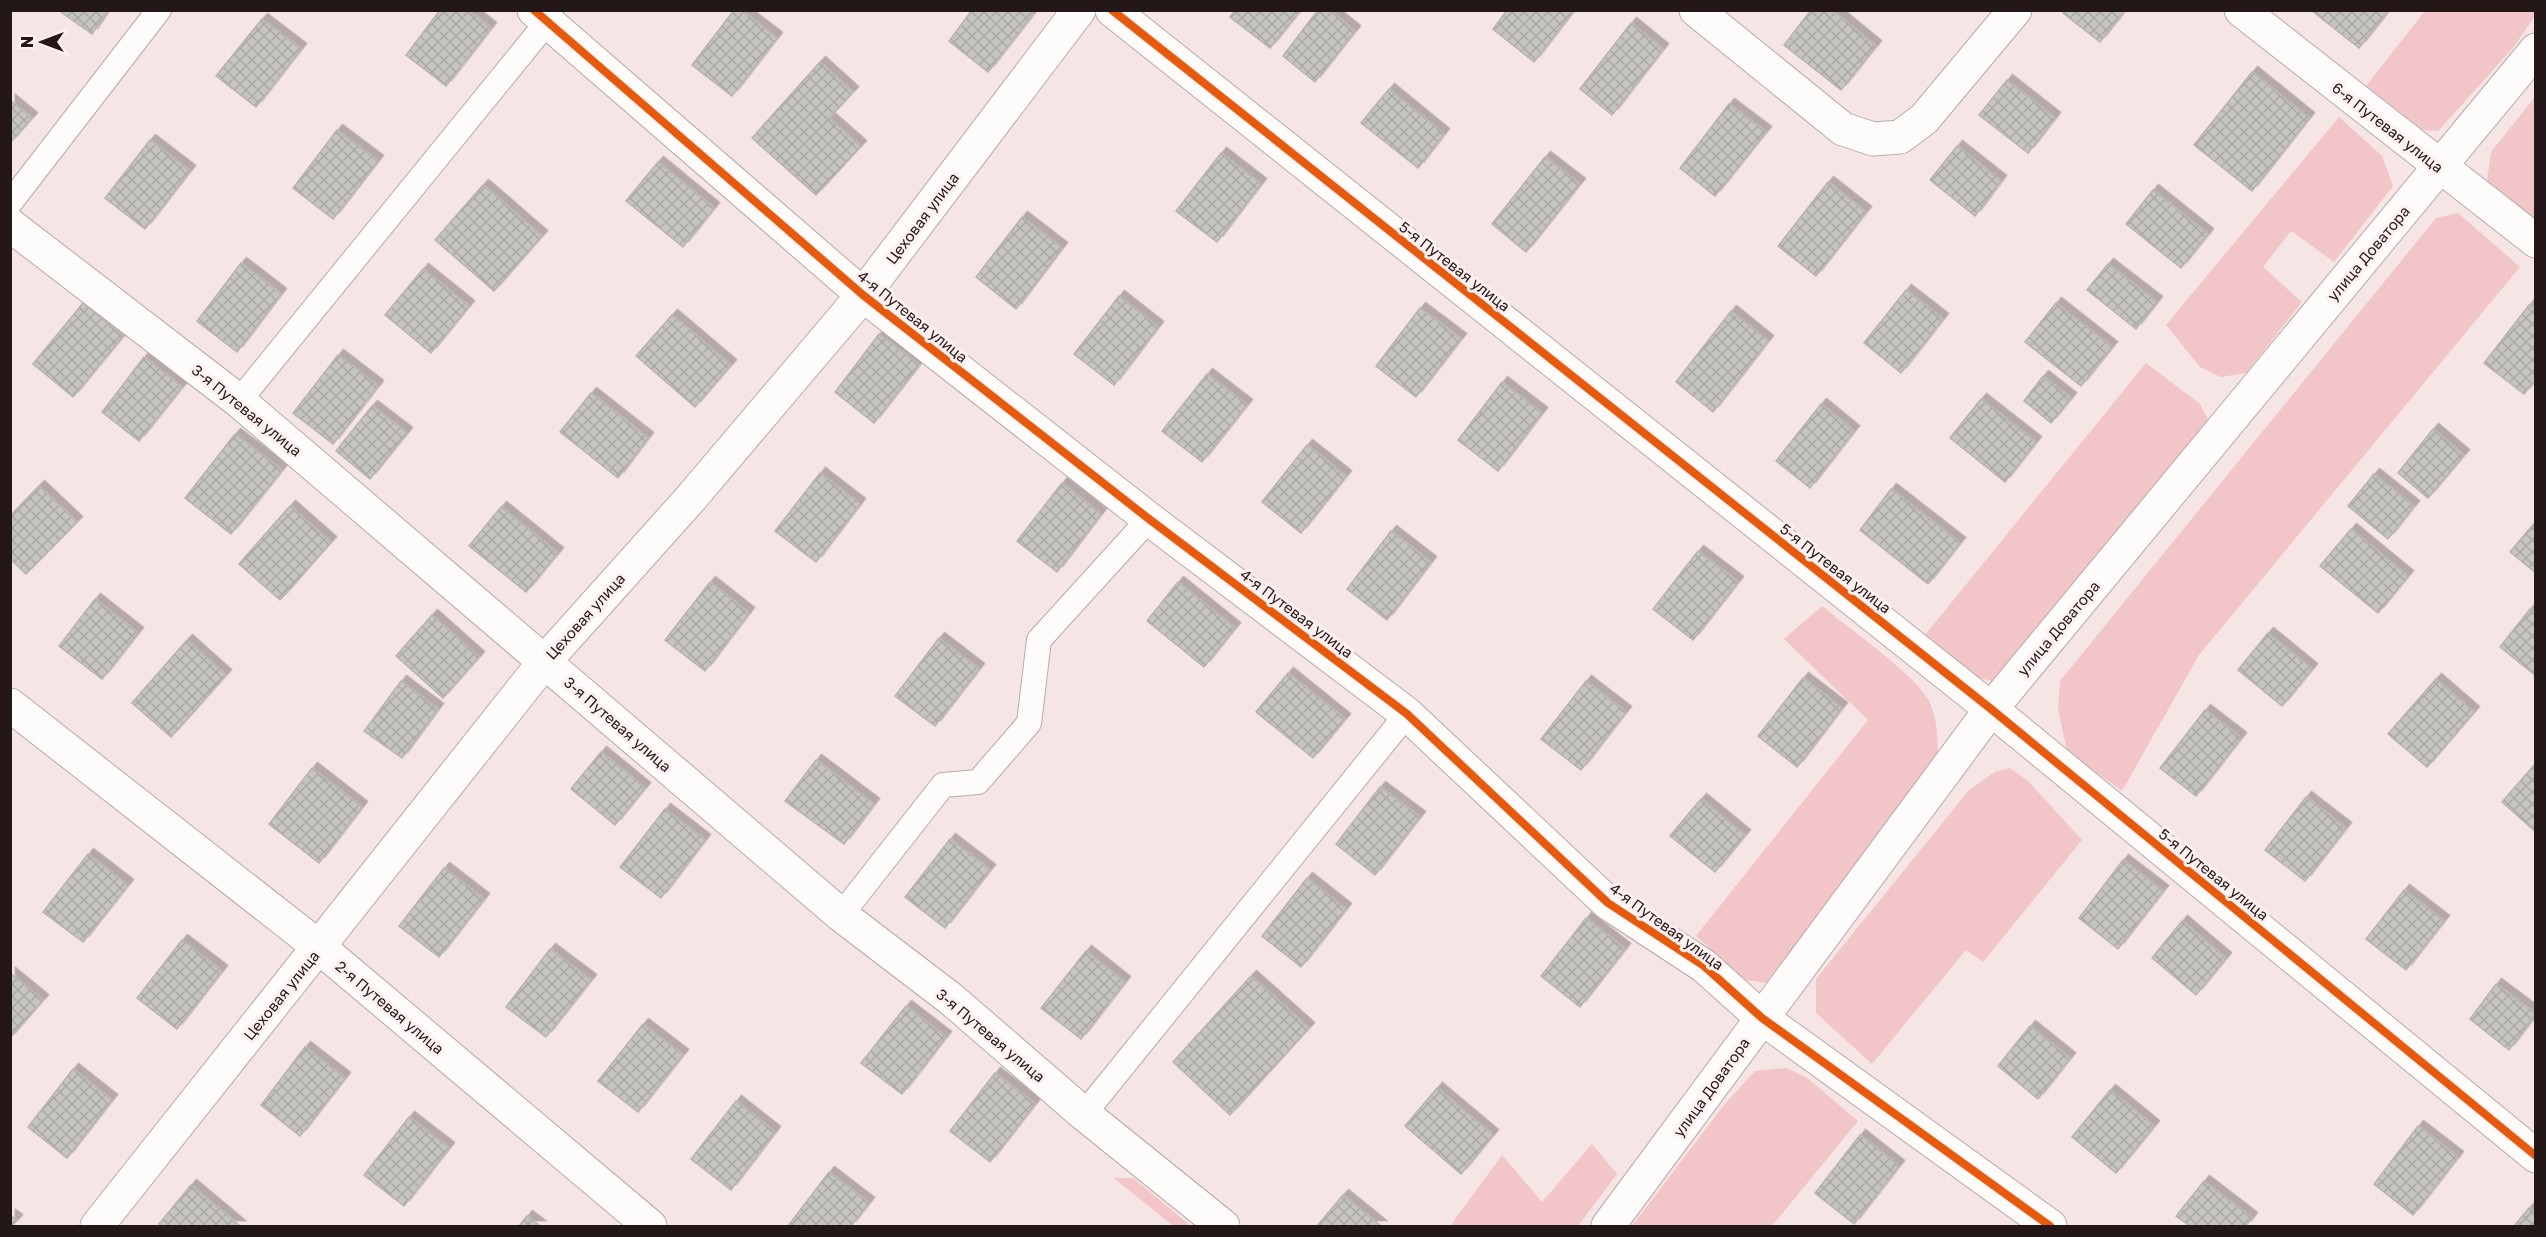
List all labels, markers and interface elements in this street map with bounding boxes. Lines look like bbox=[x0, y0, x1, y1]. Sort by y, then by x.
north arrow bbox=[12, 12, 72, 72]
text: N bbox=[17, 36, 37, 48]
street label: 6-я Путевая улица bbox=[2329, 78, 2447, 176]
street label: Цеховая улица bbox=[882, 169, 962, 267]
street label: улица Доватора bbox=[2323, 202, 2413, 304]
street label: 5-я Путевая улица bbox=[1396, 217, 1514, 315]
street label: 4-я Путевая улица bbox=[854, 266, 972, 366]
street label: 3-я Путевая улица bbox=[189, 360, 305, 460]
street label: 5-я Путевая улица bbox=[1777, 519, 1895, 617]
street label: 4-я Путевая улица bbox=[1237, 565, 1357, 661]
street label: Цеховая улица bbox=[542, 569, 628, 663]
street label: улица Доватора bbox=[2013, 577, 2103, 679]
street label: 3-я Путевая улица bbox=[561, 673, 675, 775]
street label: 5-я Путевая улица bbox=[2156, 824, 2272, 924]
street label: 4-я Путевая улица bbox=[1607, 879, 1727, 973]
street label: Цеховая улица bbox=[239, 947, 323, 1043]
street label: 2-я Путевая улица bbox=[332, 956, 448, 1058]
street label: 3-я Путевая улица bbox=[933, 984, 1049, 1086]
street label: улица Доватора bbox=[1669, 1034, 1753, 1140]

